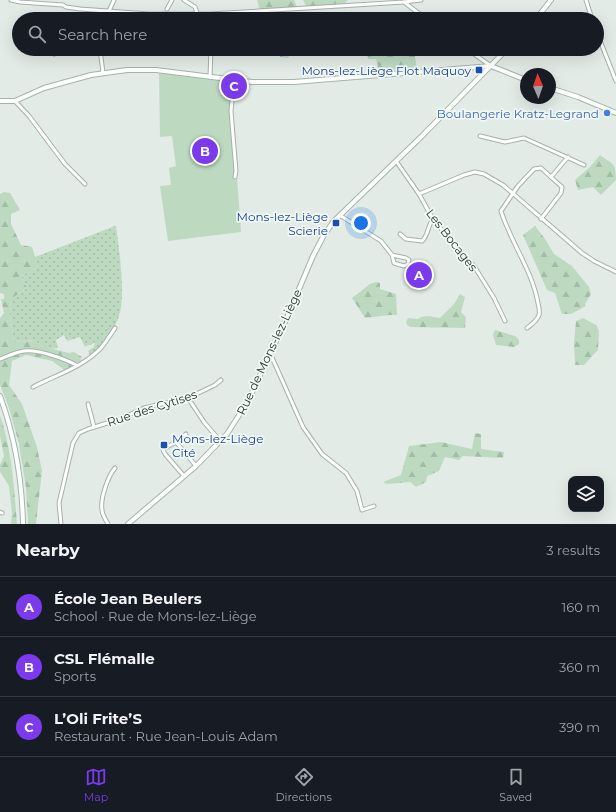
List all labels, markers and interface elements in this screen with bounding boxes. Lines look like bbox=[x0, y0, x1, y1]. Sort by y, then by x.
search box bbox=[12, 12, 604, 56]
icon: search bbox=[26, 23, 48, 45]
text: Search here bbox=[58, 25, 147, 44]
place label: Mons-lez-Liège Flot Maquoy bbox=[301, 63, 471, 78]
marker: Mons-lez-Liège Flot Maquoy bbox=[474, 65, 484, 75]
north arrow bbox=[520, 68, 556, 104]
pin: C bbox=[221, 71, 247, 101]
place label: Boulangerie Kratz-Legrand bbox=[437, 106, 599, 121]
marker: Boulangerie Kratz-Legrand bbox=[602, 108, 612, 118]
pin: B bbox=[192, 136, 218, 166]
street label: Les Bocages bbox=[423, 206, 481, 274]
place label: Mons-lez-Liège Scierie bbox=[236, 209, 328, 238]
your location bbox=[351, 213, 371, 233]
marker: Mons-lez-Liège Scierie bbox=[331, 218, 341, 228]
pin: A bbox=[406, 260, 432, 290]
street label: Rue de Mons-lez-Liège bbox=[233, 287, 305, 417]
street label: Rue des Cytises bbox=[105, 386, 199, 430]
place label: Mons-lez-Liège Cité bbox=[172, 431, 264, 460]
marker: Mons-lez-Liège Cité bbox=[159, 440, 169, 450]
map controls bbox=[568, 476, 604, 512]
button: layers bbox=[568, 476, 604, 512]
text: Nearby bbox=[16, 540, 80, 560]
text: 3 results bbox=[546, 542, 600, 558]
text: École Jean Beulers bbox=[54, 589, 202, 608]
text: A bbox=[24, 599, 34, 615]
text: 160 m bbox=[562, 599, 600, 615]
text: School · Rue de Mons-lez-Liège bbox=[54, 608, 257, 624]
text: CSL Flémalle bbox=[54, 649, 155, 668]
text: B bbox=[24, 659, 34, 675]
text: 360 m bbox=[559, 659, 600, 675]
text: Sports bbox=[54, 668, 96, 684]
text: L’Oli Frite’S bbox=[54, 709, 142, 728]
text: C bbox=[24, 719, 34, 735]
text: 390 m bbox=[559, 719, 600, 735]
text: Restaurant · Rue Jean-Louis Adam bbox=[54, 728, 278, 744]
tab: Map bbox=[84, 766, 108, 804]
tab: Directions bbox=[276, 766, 332, 804]
tab: Saved bbox=[499, 766, 532, 804]

